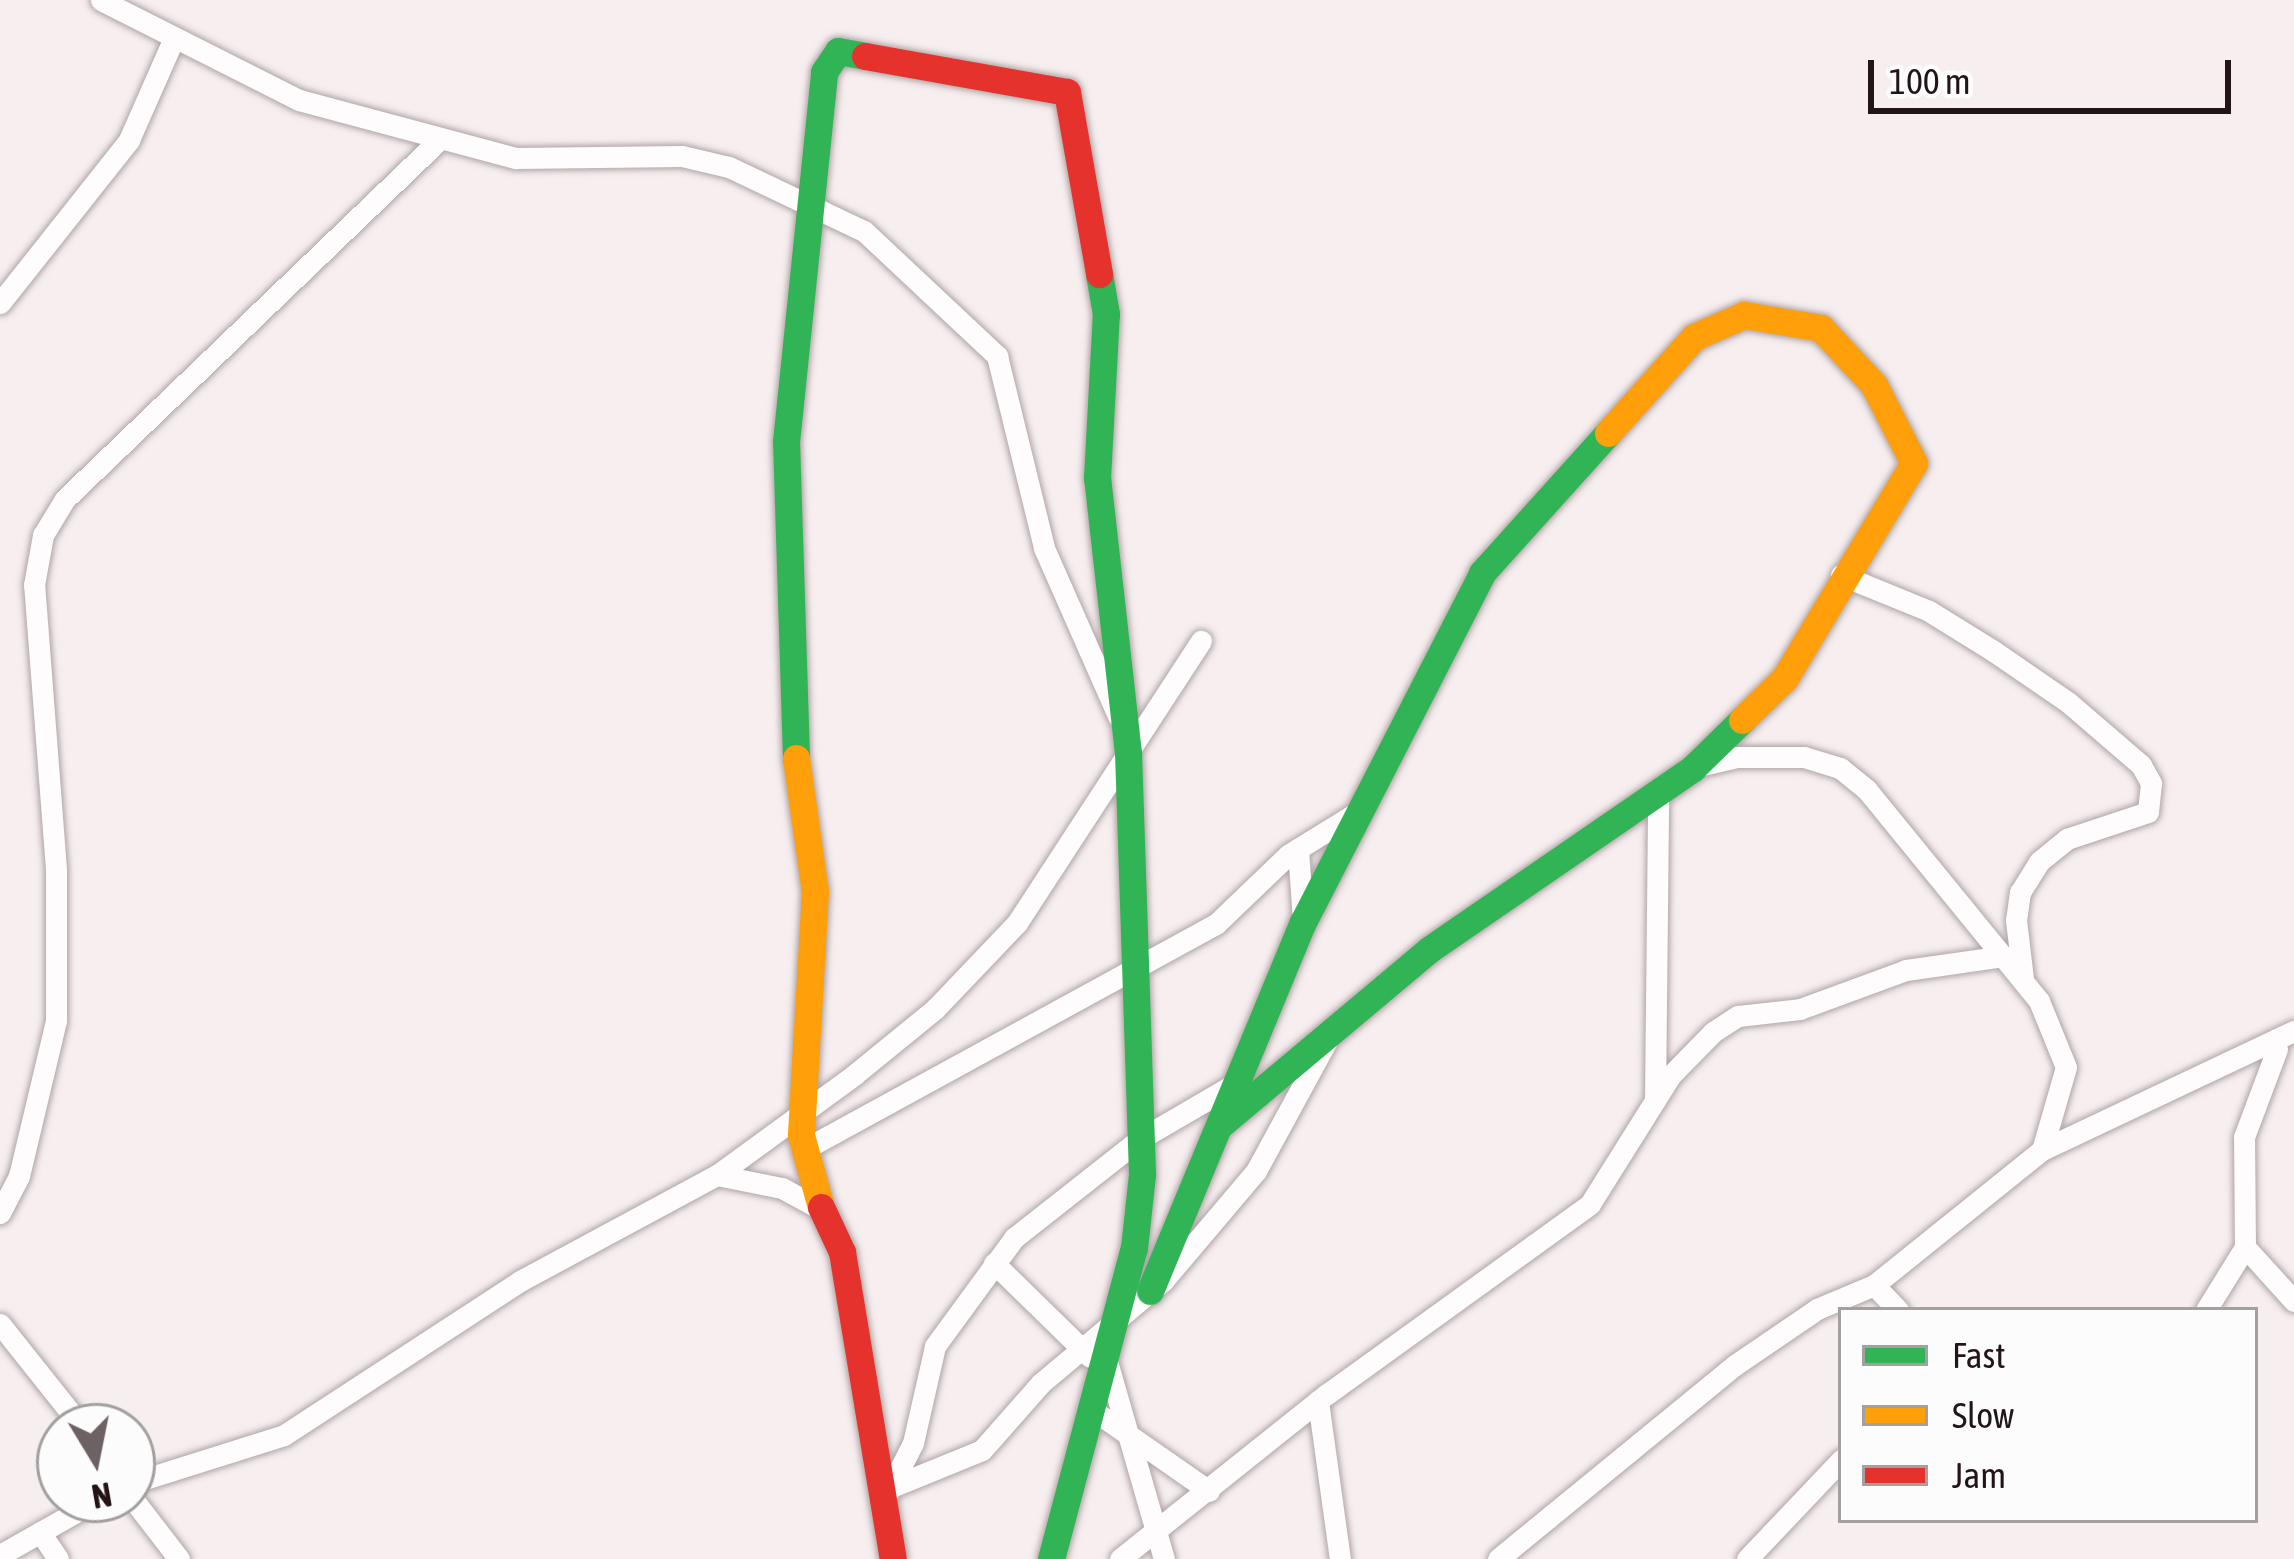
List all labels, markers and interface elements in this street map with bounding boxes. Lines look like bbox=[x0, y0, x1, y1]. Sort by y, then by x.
scale bar bbox=[1874, 36, 2237, 110]
text: 100 m bbox=[1889, 60, 1971, 102]
legend bbox=[1838, 1307, 2258, 1523]
text: Fast bbox=[1952, 1334, 2006, 1376]
text: Slow bbox=[1952, 1394, 2014, 1436]
north arrow bbox=[36, 1403, 156, 1523]
text: Jam bbox=[1952, 1454, 2006, 1496]
text: N bbox=[89, 1475, 115, 1516]

